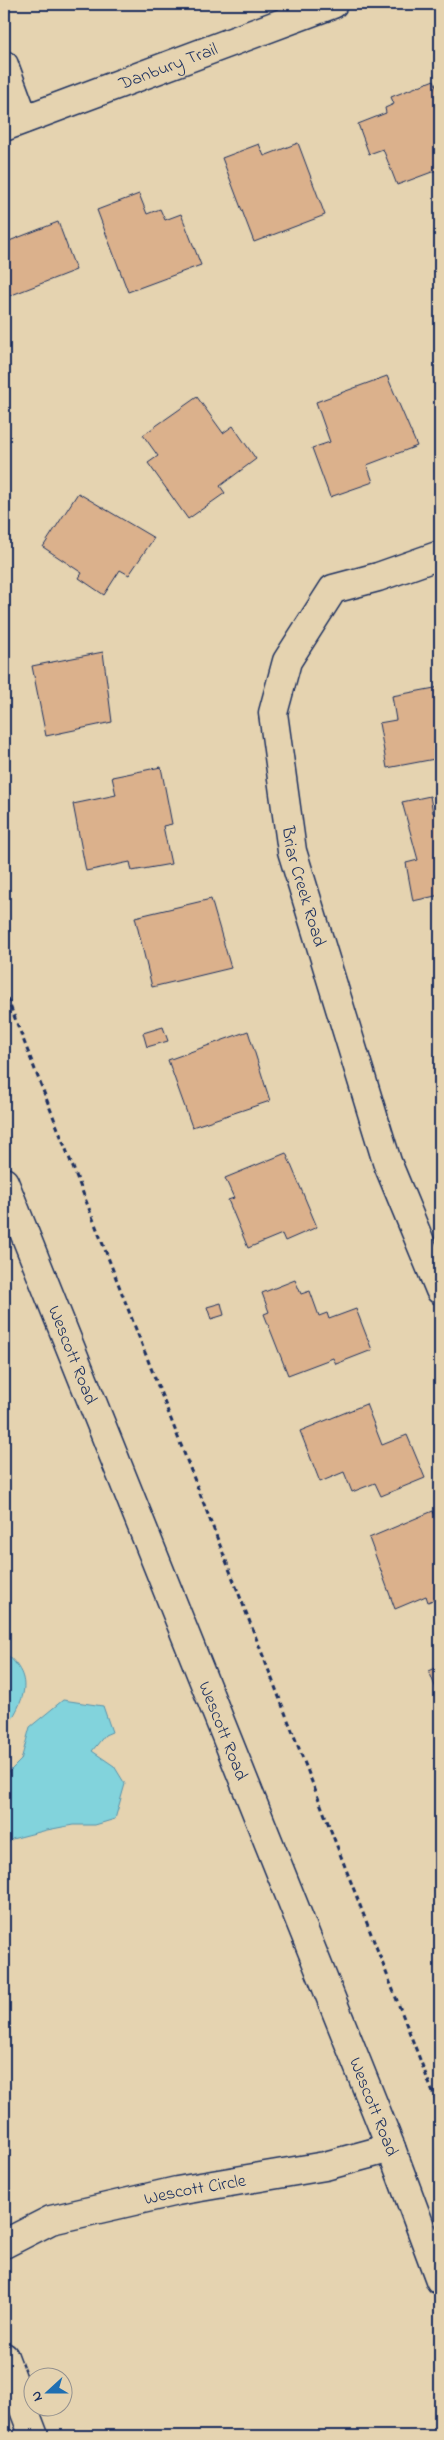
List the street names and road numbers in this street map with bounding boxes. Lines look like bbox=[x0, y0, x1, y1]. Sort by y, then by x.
street label: Danbury Trail bbox=[115, 37, 222, 98]
street label: Briar Creek Road bbox=[274, 824, 331, 950]
street label: Wescott Road bbox=[40, 1302, 103, 1409]
street label: Wescott Road bbox=[190, 1678, 253, 1785]
street label: Wescott Road bbox=[341, 2054, 404, 2160]
street label: Wescott Circle bbox=[142, 2168, 249, 2213]

